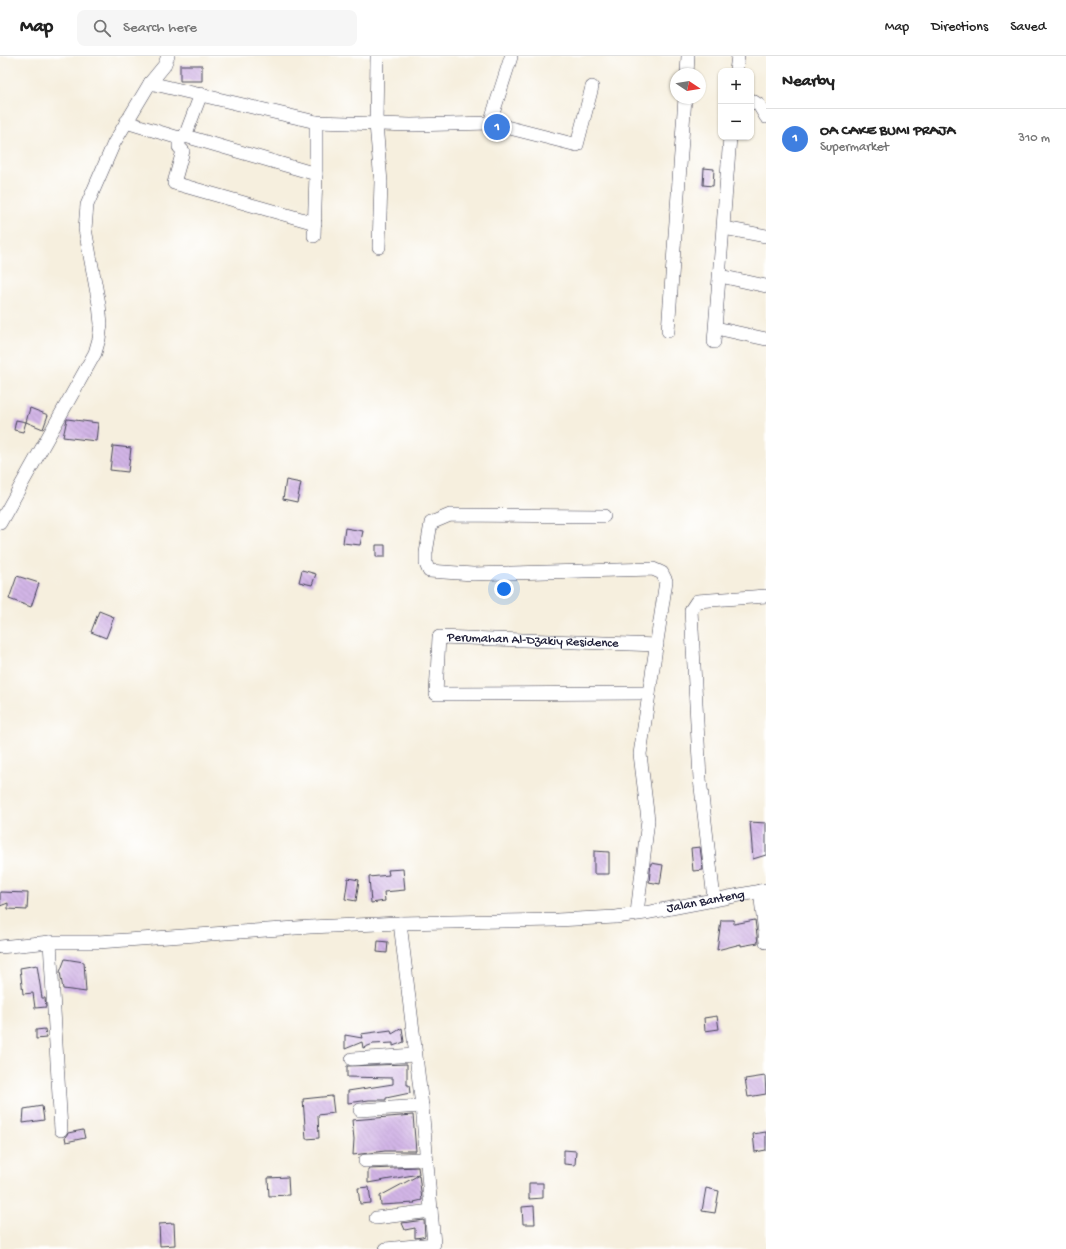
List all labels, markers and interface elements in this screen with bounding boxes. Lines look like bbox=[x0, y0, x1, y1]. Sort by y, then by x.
search box bbox=[77, 10, 357, 46]
text: Map bbox=[20, 16, 53, 39]
icon: search bbox=[91, 17, 113, 39]
text: Search here bbox=[123, 19, 197, 37]
text: Map bbox=[885, 19, 909, 36]
text: Directions bbox=[931, 19, 988, 36]
text: Saved bbox=[1010, 19, 1046, 36]
north arrow bbox=[670, 68, 706, 104]
map controls bbox=[718, 68, 754, 140]
button: + bbox=[718, 68, 754, 104]
text: Nearby bbox=[782, 72, 835, 92]
button: − bbox=[718, 104, 754, 140]
pin: 1 bbox=[484, 112, 510, 142]
text: OA CAKE BUMI PRAJA bbox=[820, 122, 955, 140]
text: 1 bbox=[792, 131, 798, 146]
text: 310 m bbox=[1018, 131, 1050, 146]
text: Supermarket bbox=[820, 140, 889, 155]
your location bbox=[494, 579, 514, 599]
street label: Perumahan Al-Dzakiy Residence bbox=[446, 630, 619, 651]
street label: Jalan Banteng bbox=[665, 887, 746, 916]

